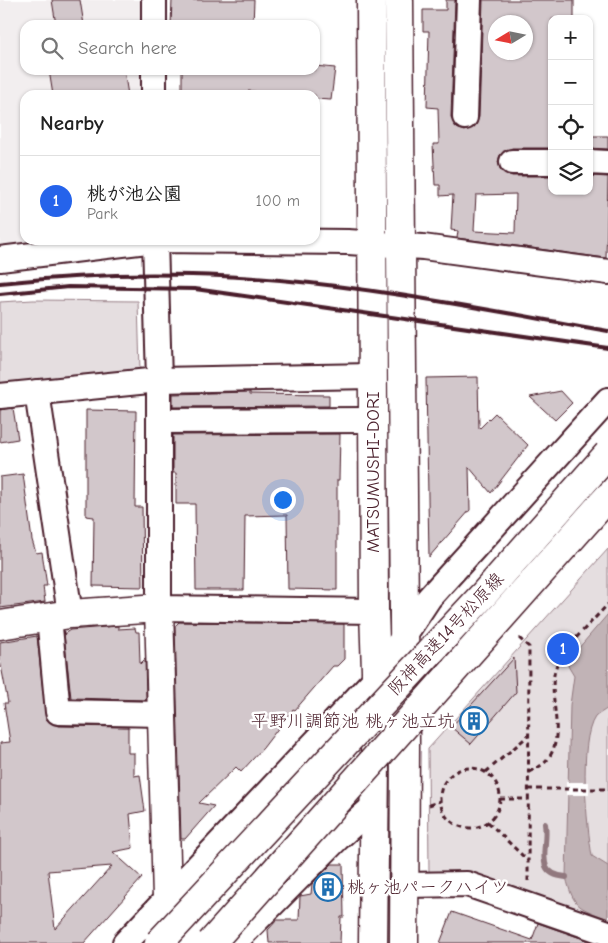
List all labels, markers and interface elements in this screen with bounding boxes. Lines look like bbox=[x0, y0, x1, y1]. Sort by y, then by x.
north arrow bbox=[488, 15, 533, 60]
map controls bbox=[548, 15, 593, 195]
button: + bbox=[548, 15, 593, 60]
search box bbox=[20, 20, 320, 75]
icon: search bbox=[38, 34, 66, 62]
text: Search here bbox=[78, 37, 177, 59]
button: − bbox=[548, 60, 593, 105]
button: locate bbox=[548, 105, 593, 150]
text: Nearby bbox=[40, 111, 104, 135]
button: layers bbox=[548, 150, 593, 195]
text: 桃が池公園 bbox=[87, 183, 182, 205]
text: 1 bbox=[53, 192, 59, 210]
text: 100 m bbox=[256, 192, 300, 210]
text: Park bbox=[87, 205, 118, 223]
street label: MATSUMUSHI-DORI bbox=[363, 391, 384, 553]
your location bbox=[270, 487, 296, 513]
street label: 阪神高速14号松原線 bbox=[384, 568, 508, 700]
pin: 1 bbox=[547, 630, 579, 668]
building icon: 平野川調節池 桃ヶ池立坑 bbox=[459, 706, 489, 736]
place label: 平野川調節池 桃ヶ池立坑 bbox=[251, 711, 455, 732]
building icon: 桃ヶ池パークハイツ bbox=[313, 872, 343, 902]
place label: 桃ヶ池パークハイツ bbox=[347, 877, 509, 898]

